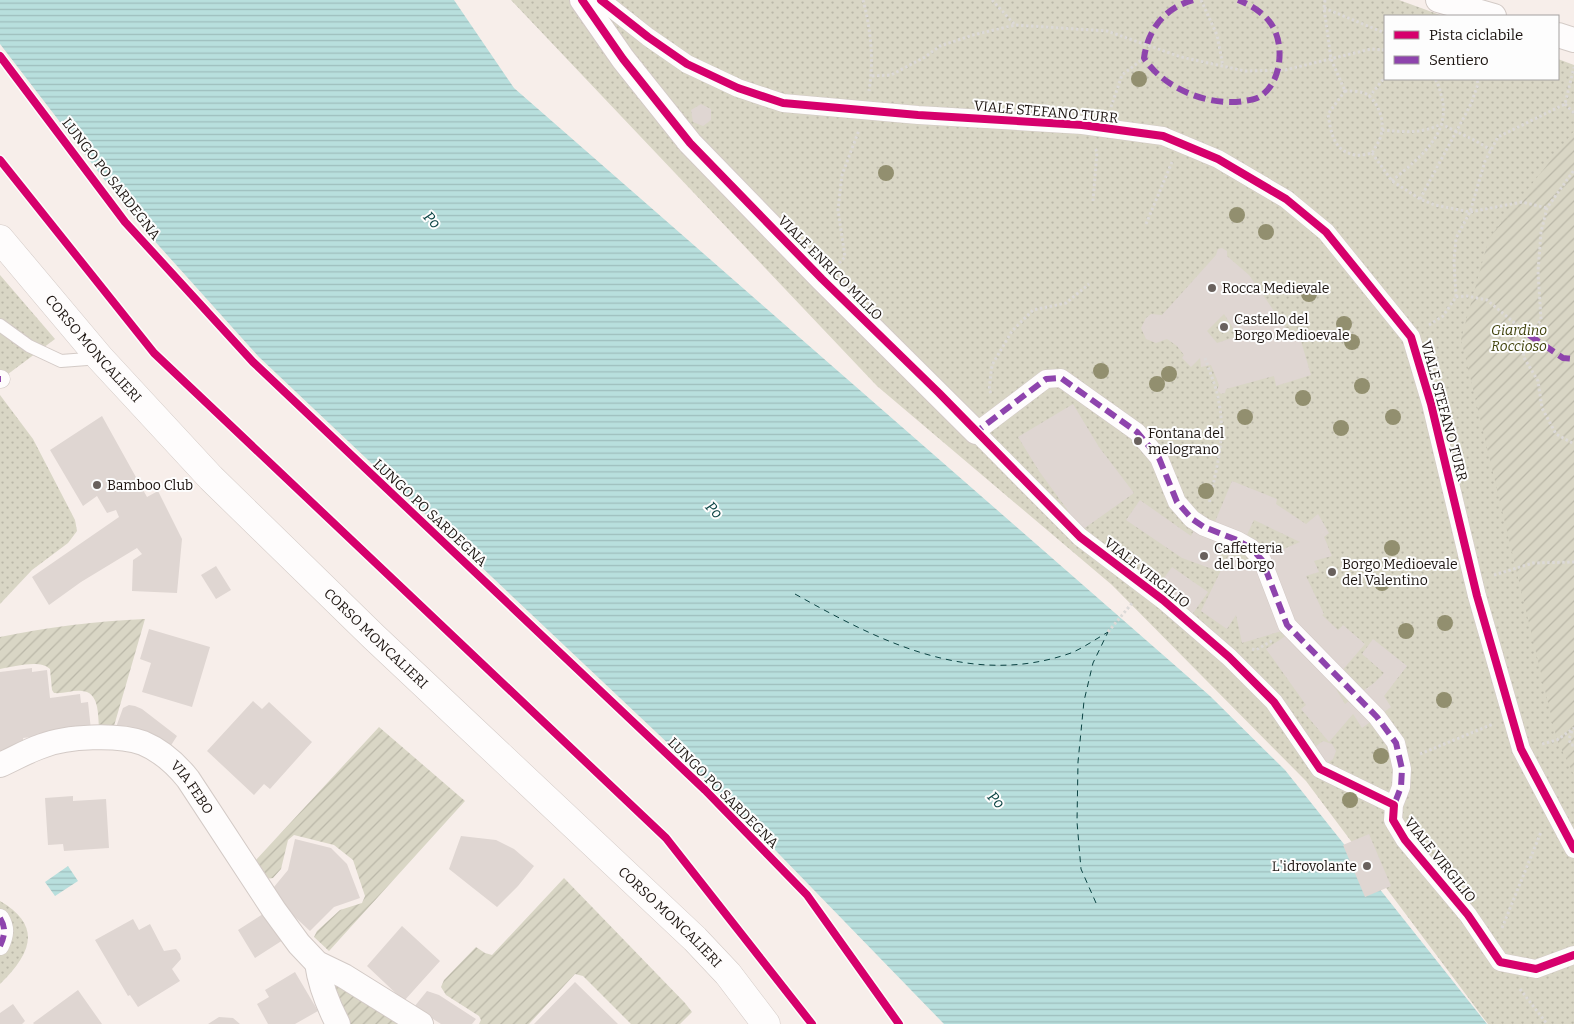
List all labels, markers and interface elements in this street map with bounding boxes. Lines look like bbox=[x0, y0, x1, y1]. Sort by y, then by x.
legend bbox=[1384, 15, 1559, 80]
text: Pista ciclabile bbox=[1429, 26, 1523, 44]
text: Sentiero bbox=[1429, 51, 1489, 69]
street label: VIALE STEFANO TURR bbox=[973, 97, 1119, 127]
street label: LUNGO PO SARDEGNA bbox=[58, 115, 164, 243]
water label: Po bbox=[420, 208, 444, 232]
street label: VIALE ENRICO MILLO bbox=[774, 212, 886, 324]
place label: Rocca Medievale bbox=[1222, 280, 1329, 297]
marker: Rocca Medievale bbox=[1206, 282, 1218, 294]
street label: CORSO MONCALIERI bbox=[42, 291, 145, 406]
place label: Castello del Borgo Medioevale bbox=[1234, 311, 1350, 344]
marker: Castello del Borgo Medioevale bbox=[1218, 321, 1230, 333]
park label: Giardino Roccioso bbox=[1491, 322, 1547, 355]
street label: VIALE STEFANO TURR bbox=[1417, 339, 1471, 483]
place label: Fontana del melograno bbox=[1148, 425, 1224, 458]
marker: Fontana del melograno bbox=[1132, 435, 1144, 447]
street label: LUNGO PO SARDEGNA bbox=[370, 456, 491, 570]
place label: Bamboo Club bbox=[107, 477, 193, 494]
marker: Bamboo Club bbox=[91, 479, 103, 491]
water label: Po bbox=[702, 498, 726, 522]
street label: VIALE VIRGILIO bbox=[1101, 534, 1193, 612]
place label: Caffetteria del borgo bbox=[1214, 540, 1283, 573]
marker: Caffetteria del borgo bbox=[1198, 550, 1210, 562]
place label: Borgo Medioevale del Valentino bbox=[1342, 556, 1458, 589]
marker: Borgo Medioevale del Valentino bbox=[1326, 566, 1338, 578]
street label: CORSO MONCALIERI bbox=[321, 585, 432, 692]
street label: LUNGO PO SARDEGNA bbox=[664, 734, 782, 852]
street label: VIA FEBO bbox=[167, 757, 217, 817]
water label: Po bbox=[984, 788, 1008, 812]
street label: VIALE VIRGILIO bbox=[1401, 814, 1479, 906]
place label: L'idrovolante bbox=[1272, 858, 1357, 875]
marker: L'idrovolante bbox=[1361, 860, 1373, 872]
street label: CORSO MONCALIERI bbox=[615, 863, 726, 971]

